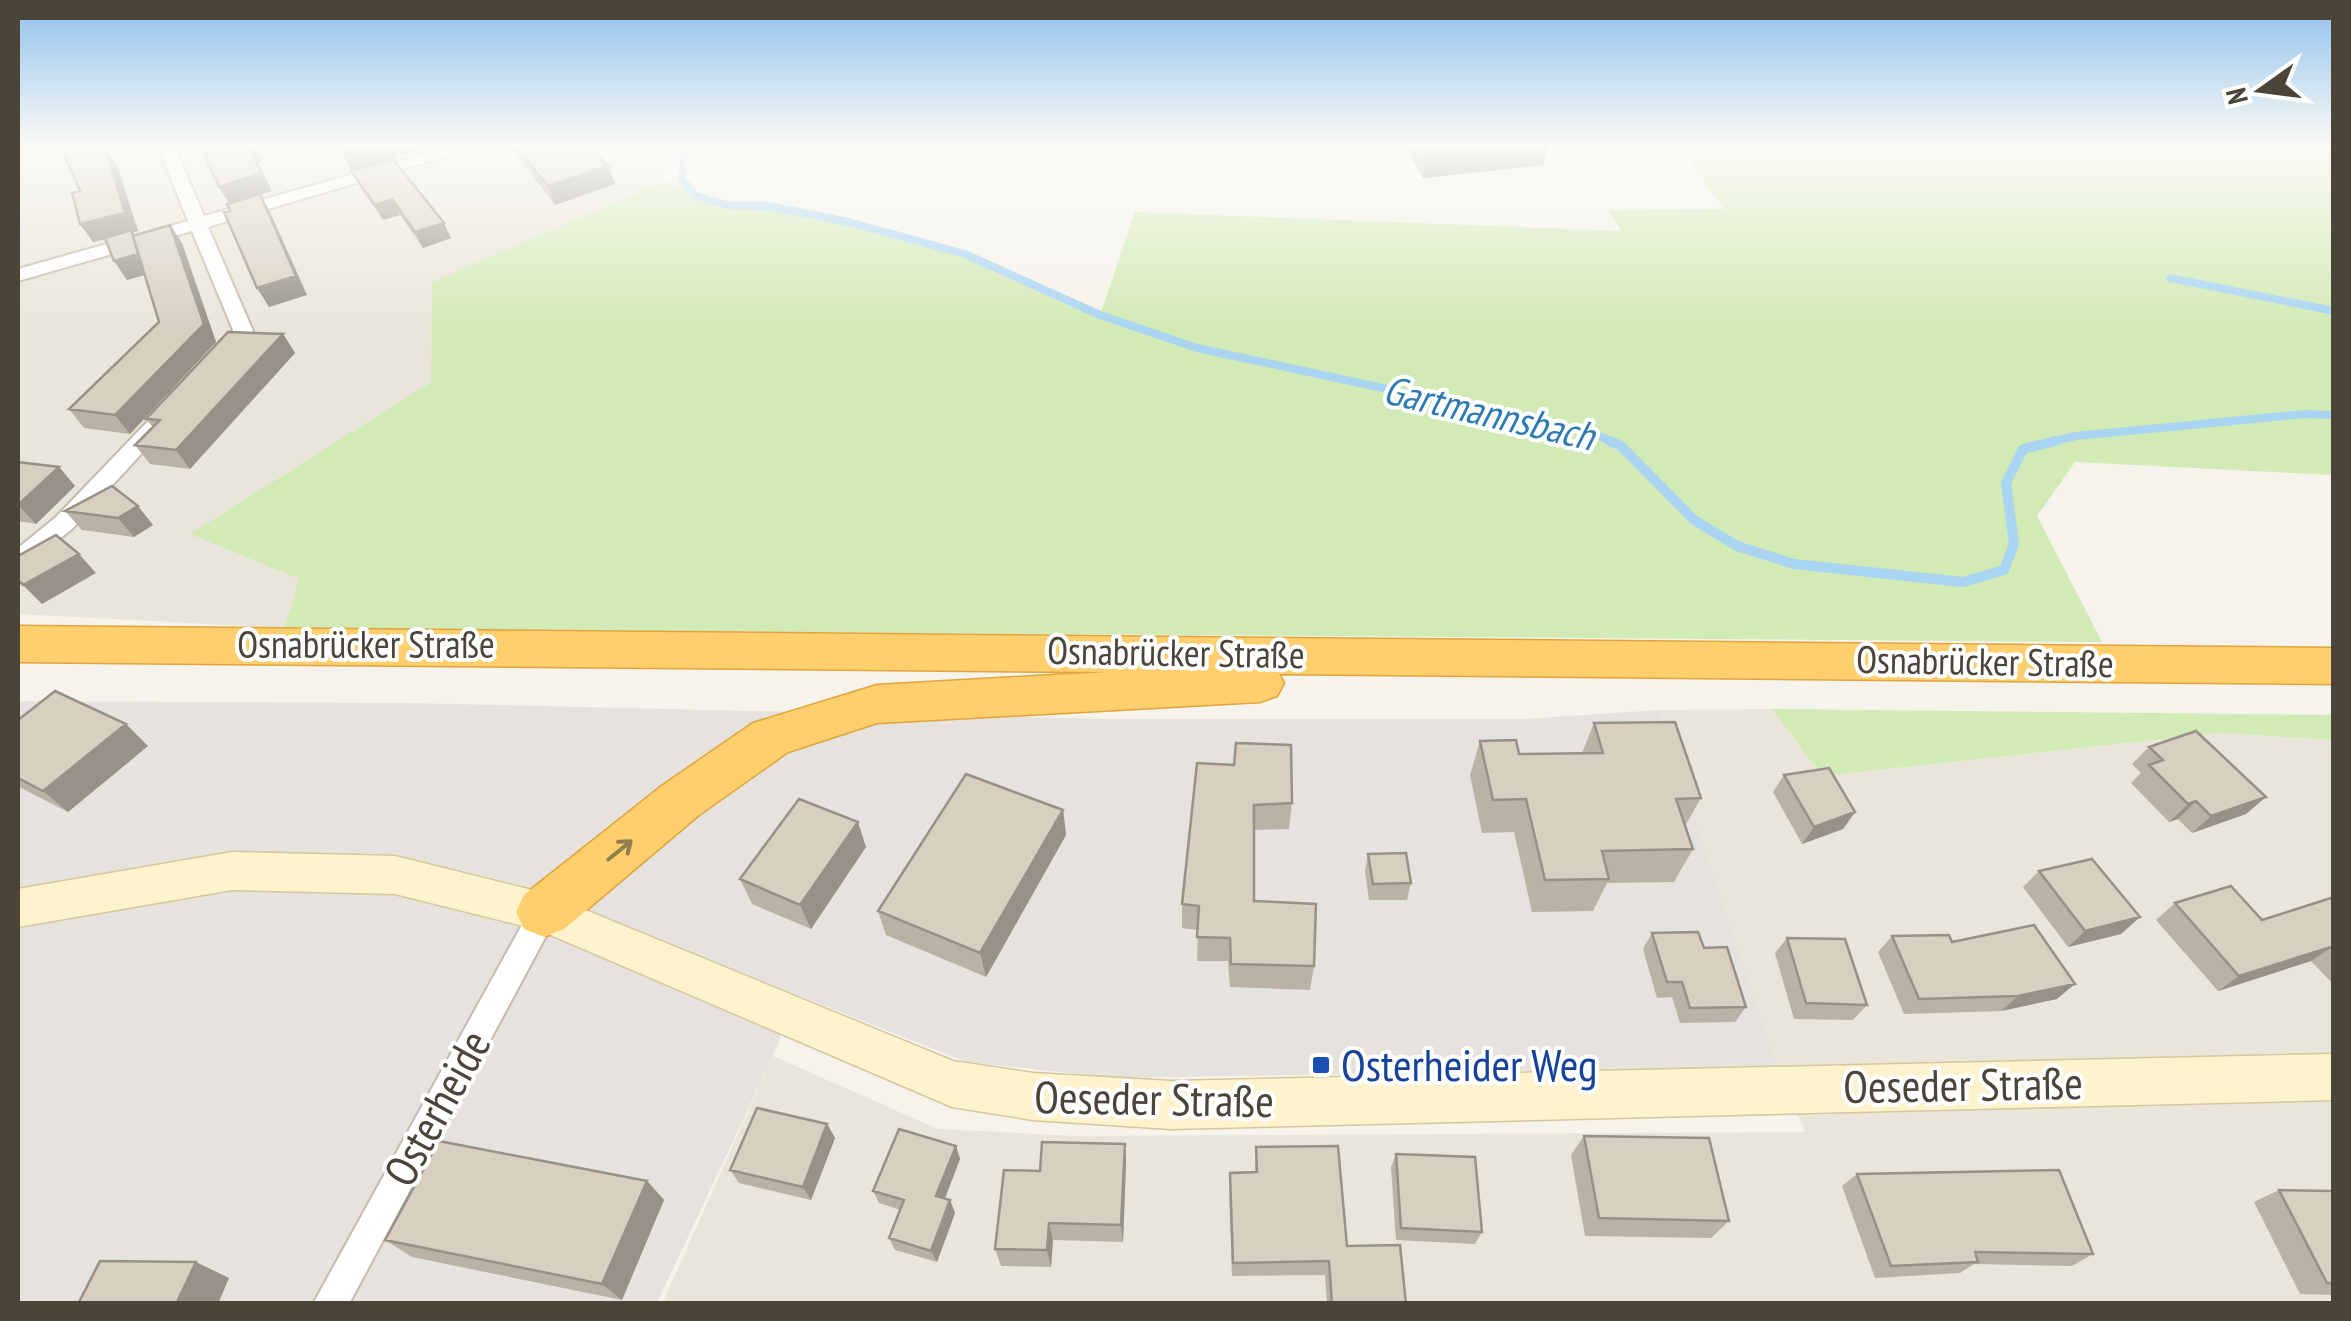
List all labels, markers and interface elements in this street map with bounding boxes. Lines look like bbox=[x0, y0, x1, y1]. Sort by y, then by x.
north arrow bbox=[2211, 40, 2311, 140]
text: N bbox=[2216, 84, 2256, 108]
water label: Gartmannsbach bbox=[1379, 363, 1602, 462]
street label: Osnabrücker Straße bbox=[237, 619, 495, 668]
street label: Osnabrücker Straße bbox=[1047, 625, 1305, 678]
street label: Osnabrücker Straße bbox=[1856, 634, 2114, 687]
one-way arrow bbox=[606, 839, 632, 861]
street label: Osterheide bbox=[370, 1020, 502, 1196]
place label: Osterheider Weg bbox=[1341, 1035, 1598, 1093]
street label: Oeseder Straße bbox=[1843, 1053, 2083, 1115]
marker: Osterheider Weg bbox=[1310, 1054, 1332, 1076]
street label: Oeseder Straße bbox=[1034, 1067, 1274, 1129]

